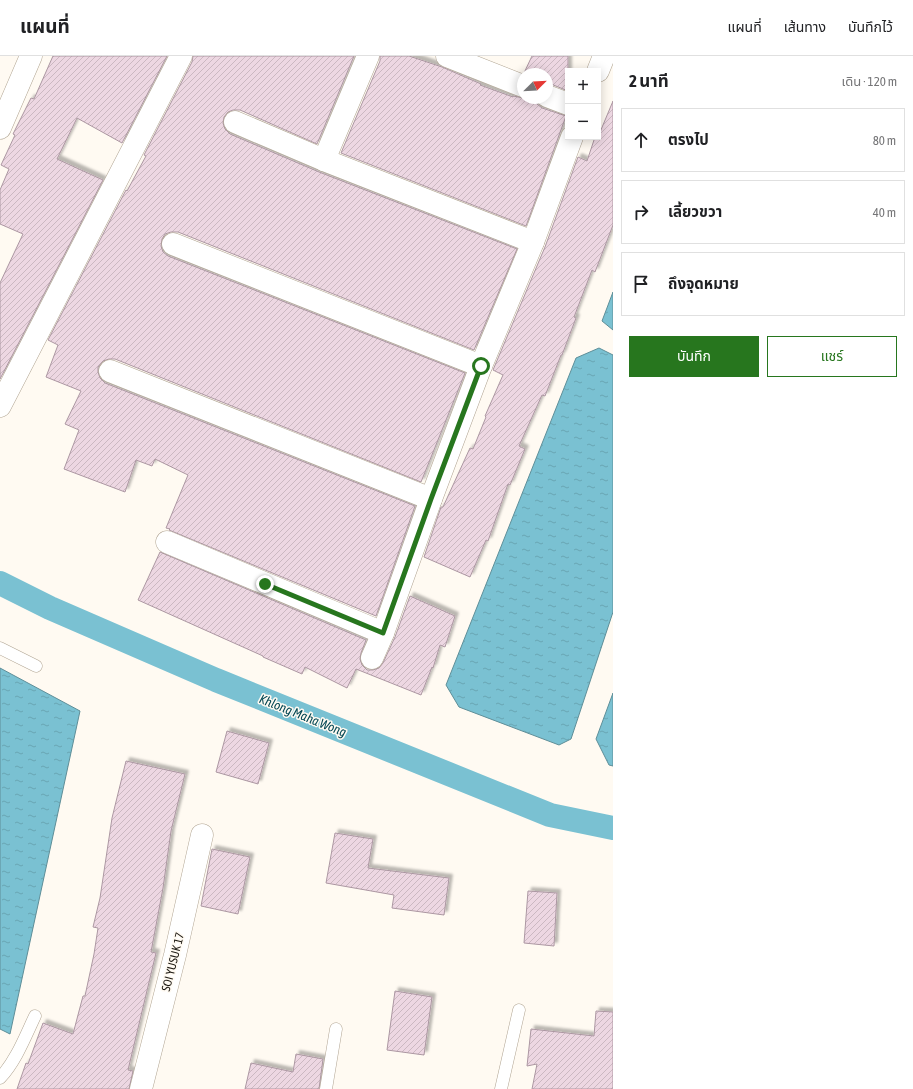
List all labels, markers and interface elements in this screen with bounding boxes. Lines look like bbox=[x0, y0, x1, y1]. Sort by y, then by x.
text: แผนที่ bbox=[20, 15, 70, 37]
text: แผนที่ bbox=[728, 19, 762, 35]
text: เส้นทาง bbox=[784, 19, 826, 35]
text: บันทึกไว้ bbox=[848, 19, 893, 35]
north arrow bbox=[517, 68, 553, 104]
map controls bbox=[565, 68, 601, 140]
button: + bbox=[565, 68, 601, 104]
text: 2 นาที bbox=[629, 71, 669, 91]
text: เดิน · 120 m bbox=[842, 74, 897, 89]
button: − bbox=[565, 104, 601, 140]
icon: ahead bbox=[630, 129, 652, 151]
text: ตรงไป bbox=[668, 131, 709, 148]
text: 80 m bbox=[873, 133, 896, 148]
icon: right bbox=[630, 201, 652, 223]
text: เลี้ยวขวา bbox=[668, 203, 722, 220]
text: 40 m bbox=[873, 205, 896, 220]
icon: arrive bbox=[630, 273, 652, 295]
text: ถึงจุดหมาย bbox=[668, 275, 739, 292]
button: บันทึก bbox=[629, 336, 759, 377]
button: แชร์ bbox=[767, 336, 897, 377]
route start bbox=[472, 357, 490, 375]
route end bbox=[256, 575, 274, 593]
water label: Khlong Maha Wong bbox=[257, 691, 349, 740]
street label: SOI YUSUK 17 bbox=[159, 931, 187, 993]

